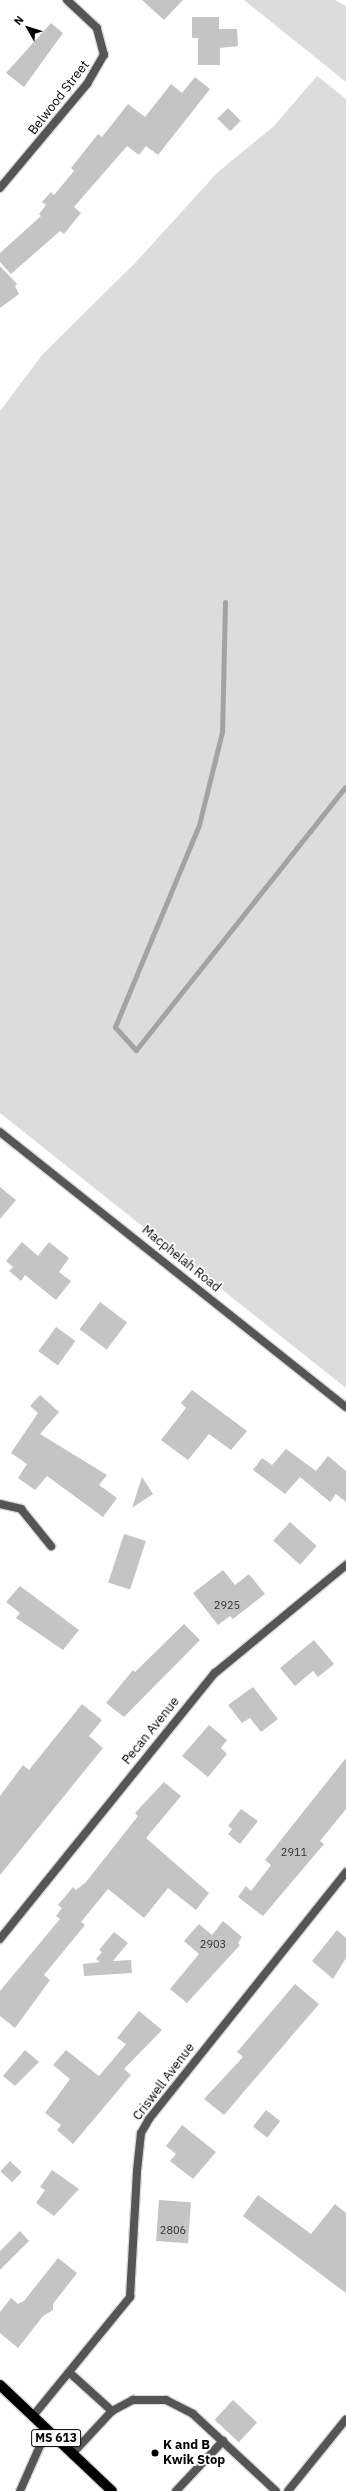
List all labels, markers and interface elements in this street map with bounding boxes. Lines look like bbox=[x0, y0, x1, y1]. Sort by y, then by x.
north arrow bbox=[8, 8, 48, 48]
text: N bbox=[11, 13, 27, 28]
street label: Belwood Street bbox=[25, 58, 93, 138]
street label: Macphelah Road bbox=[138, 1222, 224, 1296]
house number: 2925 bbox=[214, 1598, 240, 1612]
street label: Pecan Avenue bbox=[119, 1694, 183, 1768]
house number: 2911 bbox=[281, 1845, 307, 1859]
house number: 2903 bbox=[200, 1937, 226, 1951]
street label: Criswell Avenue bbox=[130, 2040, 198, 2124]
house number: 2806 bbox=[160, 2223, 186, 2237]
road number: MS 613 bbox=[31, 2428, 81, 2448]
place label: K and B Kwik Stop bbox=[163, 2438, 225, 2469]
marker: K and B Kwik Stop bbox=[150, 2448, 160, 2458]

